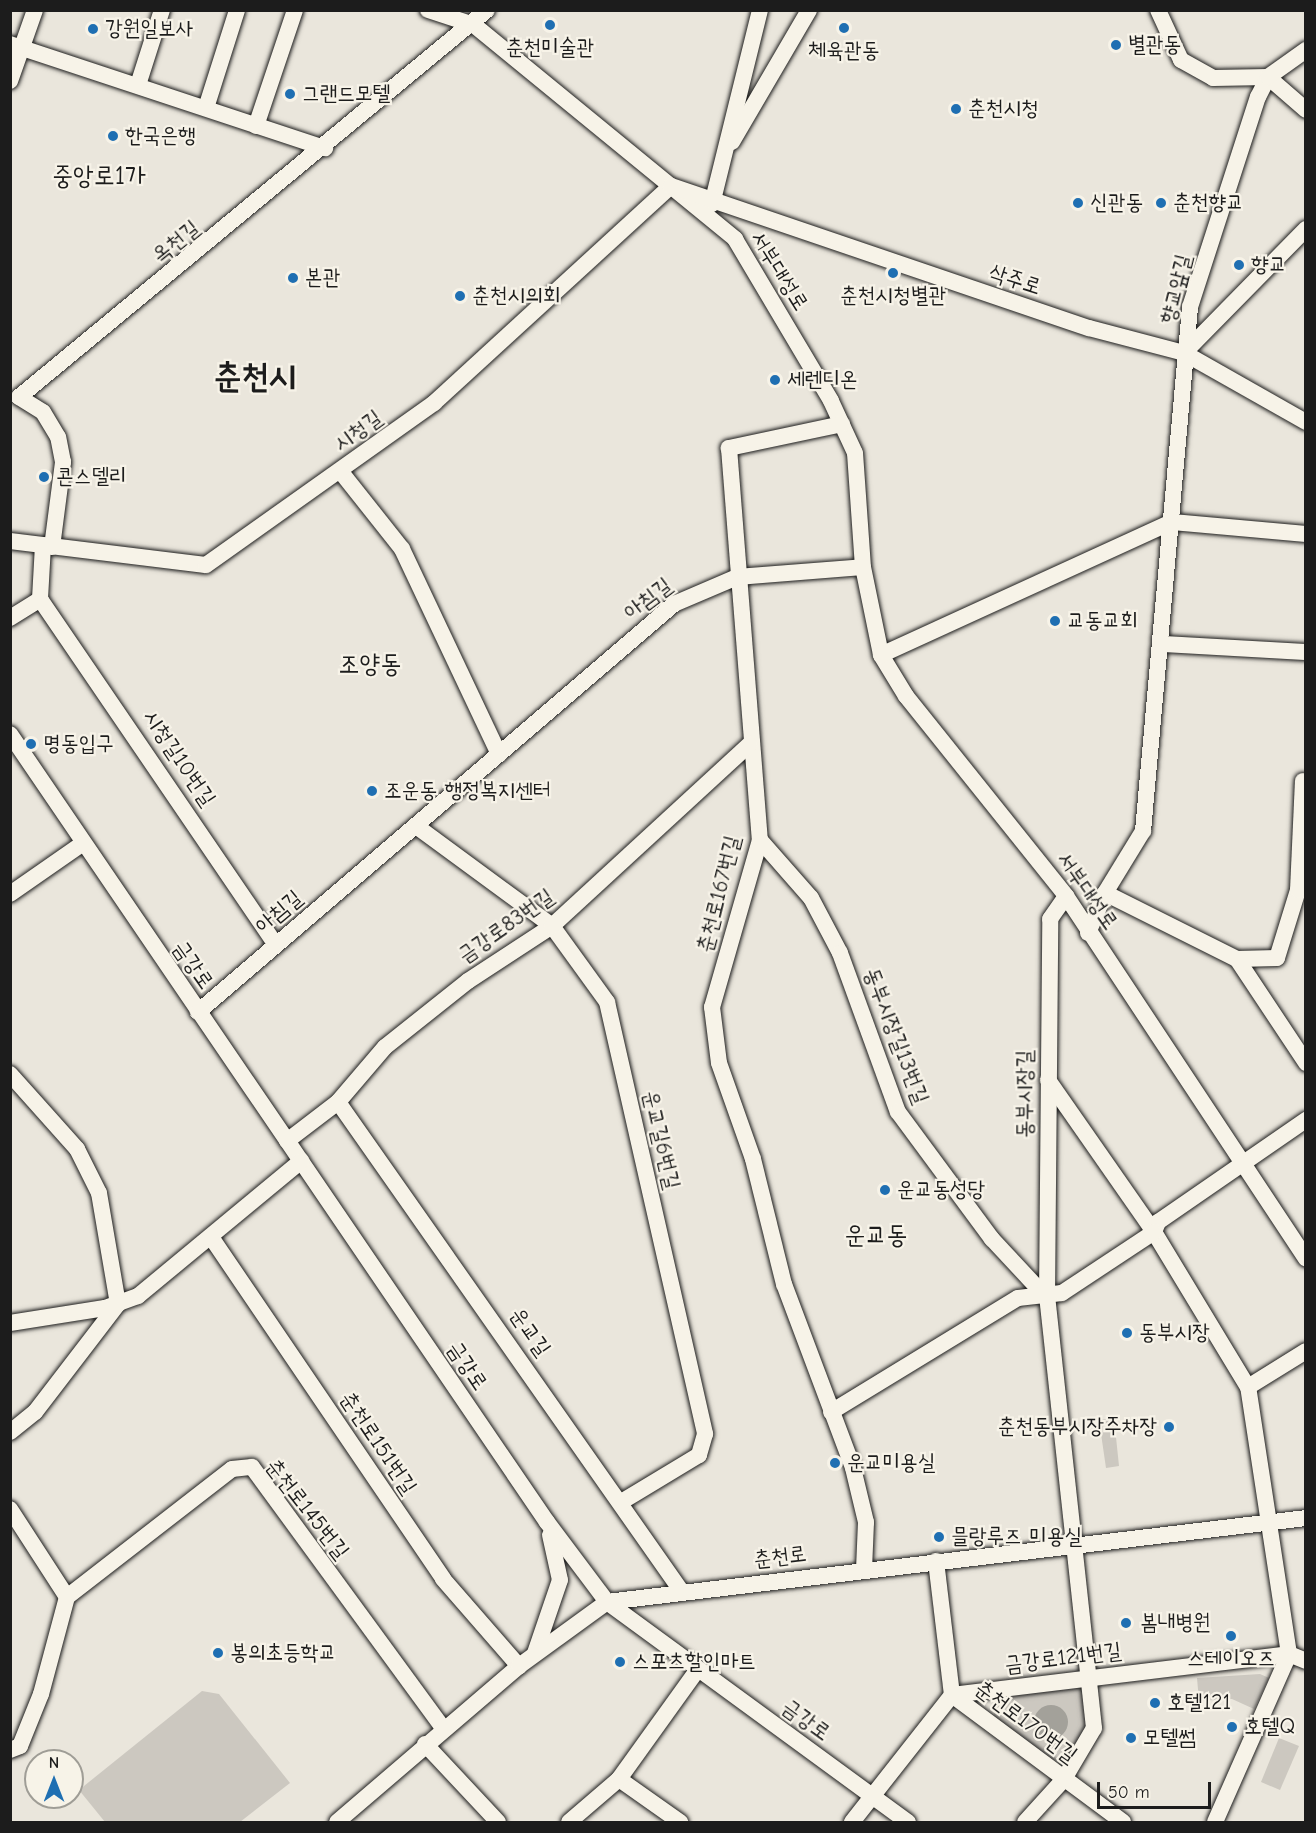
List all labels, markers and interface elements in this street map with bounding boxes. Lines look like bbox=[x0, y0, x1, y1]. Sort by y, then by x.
place label: 강원일보사 bbox=[105, 16, 194, 42]
marker: 춘천미술관 bbox=[543, 18, 557, 32]
marker: 체육관동 bbox=[837, 21, 851, 35]
marker: 강원일보사 bbox=[86, 22, 100, 36]
place label: 별관동 bbox=[1128, 32, 1181, 58]
place label: 춘천미술관 bbox=[506, 35, 594, 61]
place label: 체육관동 bbox=[809, 38, 879, 64]
marker: 별관동 bbox=[1109, 38, 1123, 52]
place label: 그랜드모텔 bbox=[302, 81, 391, 107]
marker: 그랜드모텔 bbox=[283, 87, 297, 101]
place label: 춘천시청 bbox=[968, 96, 1039, 122]
marker: 춘천시청 bbox=[949, 102, 963, 116]
place label: 한국은행 bbox=[125, 123, 196, 149]
marker: 한국은행 bbox=[106, 129, 120, 143]
district label: 중앙로1가 bbox=[52, 161, 146, 193]
place label: 신관동 bbox=[1090, 190, 1143, 216]
place label: 춘천향교 bbox=[1173, 190, 1244, 216]
marker: 신관동 bbox=[1071, 196, 1085, 210]
marker: 춘천향교 bbox=[1154, 196, 1168, 210]
street label: 옥천길 bbox=[147, 215, 205, 269]
street label: 서부대성로 bbox=[744, 226, 814, 316]
street label: 향교앞길 bbox=[1155, 251, 1197, 327]
place label: 향교 bbox=[1251, 252, 1286, 278]
marker: 향교 bbox=[1232, 258, 1246, 272]
street label: 삭주로 bbox=[986, 259, 1044, 301]
place label: 본관 bbox=[305, 265, 340, 291]
marker: 춘천시청별관 bbox=[886, 266, 900, 280]
marker: 본관 bbox=[286, 271, 300, 285]
place label: 춘천시의회 bbox=[472, 283, 561, 309]
place label: 춘천시청별관 bbox=[840, 283, 946, 309]
marker: 춘천시의회 bbox=[453, 289, 467, 303]
district label: 춘천시 bbox=[214, 357, 296, 397]
place label: 세렌디온 bbox=[787, 367, 858, 393]
marker: 세렌디온 bbox=[768, 373, 782, 387]
street label: 시청길 bbox=[329, 405, 387, 457]
place label: 콘스델리 bbox=[56, 464, 127, 490]
marker: 콘스델리 bbox=[37, 470, 51, 484]
street label: 아침길 bbox=[619, 572, 677, 626]
place label: 교동교회 bbox=[1067, 608, 1138, 634]
marker: 교동교회 bbox=[1048, 614, 1062, 628]
district label: 조양동 bbox=[339, 649, 401, 681]
street label: 시청길10번길 bbox=[137, 705, 221, 811]
place label: 명동입구 bbox=[43, 731, 114, 757]
marker: 명동입구 bbox=[24, 737, 38, 751]
place label: 조운동 행정복지센터 bbox=[384, 778, 551, 804]
marker: 조운동 행정복지센터 bbox=[365, 784, 379, 798]
street label: 춘천로167번길 bbox=[692, 833, 746, 955]
street label: 서부대성로 bbox=[1051, 847, 1123, 935]
street label: 금강로83번길 bbox=[453, 883, 559, 969]
street label: 아침길 bbox=[250, 885, 308, 939]
street label: 금강로 bbox=[167, 936, 219, 994]
street label: 동부시장길13번길 bbox=[858, 964, 934, 1108]
street label: 동부시장길 bbox=[1012, 1050, 1038, 1138]
street label: 운교길6번길 bbox=[637, 1088, 685, 1192]
place label: 운교동성당 bbox=[897, 1177, 986, 1203]
marker: 운교동성당 bbox=[878, 1183, 892, 1197]
district label: 운교동 bbox=[845, 1220, 907, 1252]
street label: 운교길 bbox=[504, 1303, 556, 1361]
place label: 동부시장 bbox=[1139, 1320, 1210, 1346]
marker: 동부시장 bbox=[1120, 1326, 1134, 1340]
street label: 금강로 bbox=[441, 1337, 493, 1395]
street label: 춘천로151번길 bbox=[334, 1387, 422, 1499]
place label: 춘천동부시장주차장 bbox=[998, 1414, 1157, 1440]
marker: 춘천동부시장주차장 bbox=[1162, 1420, 1176, 1434]
place label: 운교미용실 bbox=[847, 1450, 936, 1476]
street label: 춘천로145번길 bbox=[260, 1454, 354, 1564]
marker: 운교미용실 bbox=[828, 1456, 842, 1470]
place label: 믈랑루즈 미용실 bbox=[951, 1524, 1082, 1550]
marker: 믈랑루즈 미용실 bbox=[932, 1530, 946, 1544]
street label: 춘천로 bbox=[752, 1541, 808, 1573]
place label: 봄내병원 bbox=[1140, 1610, 1211, 1636]
marker: 봄내병원 bbox=[1117, 1614, 1135, 1632]
marker: 스테이오즈 bbox=[1224, 1629, 1238, 1643]
street label: 금강로121번길 bbox=[1003, 1638, 1123, 1678]
place label: 봉의초등학교 bbox=[230, 1640, 336, 1666]
marker: 봉의초등학교 bbox=[211, 1646, 225, 1660]
place label: 스테이오즈 bbox=[1187, 1646, 1275, 1672]
place label: 스포츠할인마트 bbox=[632, 1649, 756, 1675]
marker: 스포츠할인마트 bbox=[613, 1655, 627, 1669]
street label: 춘천로170번길 bbox=[970, 1675, 1082, 1769]
place label: 호텔121 bbox=[1167, 1690, 1231, 1716]
street label: 금강로 bbox=[777, 1694, 835, 1746]
marker: 호텔121 bbox=[1148, 1696, 1162, 1710]
place label: 호텔Q bbox=[1244, 1714, 1295, 1740]
marker: 호텔Q bbox=[1225, 1720, 1239, 1734]
place label: 모텔썸 bbox=[1143, 1725, 1196, 1751]
marker: 모텔썸 bbox=[1124, 1731, 1138, 1745]
north arrow bbox=[24, 1749, 84, 1809]
text: N bbox=[49, 1754, 59, 1772]
scale bar bbox=[1100, 1770, 1214, 1808]
text: 50 m bbox=[1108, 1782, 1150, 1803]

